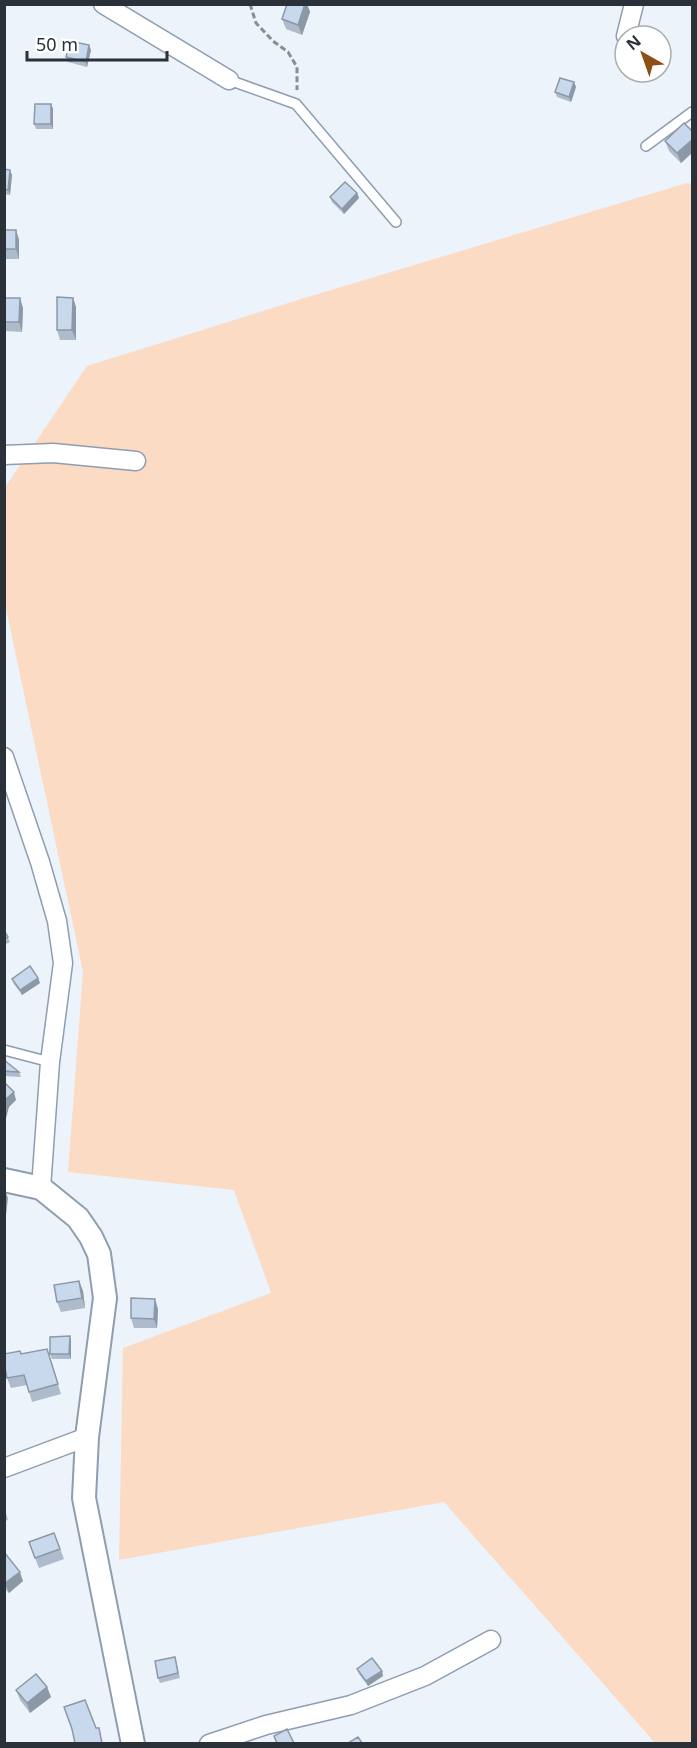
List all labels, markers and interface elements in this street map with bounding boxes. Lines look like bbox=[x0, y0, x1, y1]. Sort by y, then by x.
scale bar bbox=[27, 24, 166, 62]
north arrow bbox=[613, 24, 673, 84]
text: N bbox=[621, 30, 645, 55]
text: 50 m bbox=[36, 32, 78, 56]

